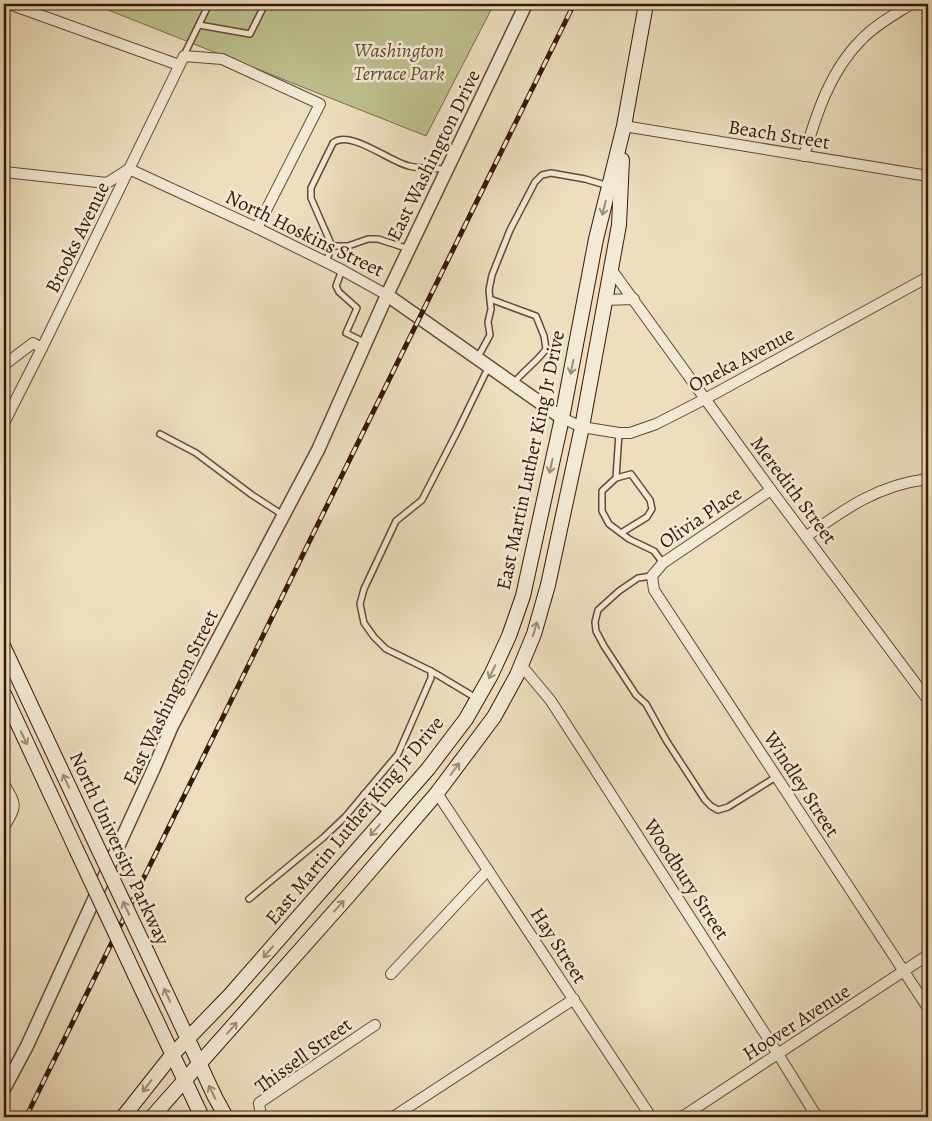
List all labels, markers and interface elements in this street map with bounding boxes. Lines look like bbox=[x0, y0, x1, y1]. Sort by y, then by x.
park label: Washington Terrace Park bbox=[353, 37, 445, 87]
street label: East Washington Drive bbox=[380, 65, 487, 245]
street label: Beach Street bbox=[726, 113, 832, 156]
street label: Brooks Avenue bbox=[39, 177, 116, 297]
street label: North Hoskins Street bbox=[221, 183, 389, 284]
one-way arrow bbox=[599, 199, 608, 215]
street label: Oneka Avenue bbox=[684, 320, 799, 399]
street label: East Martin Luther King Jr Drive bbox=[490, 328, 571, 592]
one-way arrow bbox=[566, 359, 576, 375]
street label: Meredith Street bbox=[744, 431, 843, 550]
one-way arrow bbox=[546, 458, 555, 474]
street label: Olivia Place bbox=[654, 480, 747, 555]
street label: East Washington Street bbox=[116, 605, 225, 789]
one-way arrow bbox=[530, 621, 540, 637]
one-way arrow bbox=[487, 664, 497, 679]
street label: East Martin Luther King Jr Drive bbox=[259, 710, 450, 930]
street label: Windley Street bbox=[757, 725, 846, 843]
one-way arrow bbox=[20, 731, 30, 746]
street label: North University Parkway bbox=[63, 747, 177, 950]
one-way arrow bbox=[450, 763, 461, 776]
one-way arrow bbox=[61, 774, 71, 789]
street label: Woodbury Street bbox=[637, 813, 736, 945]
one-way arrow bbox=[369, 823, 381, 836]
one-way arrow bbox=[333, 900, 345, 913]
one-way arrow bbox=[121, 901, 130, 916]
street label: Hay Street bbox=[524, 902, 593, 989]
one-way arrow bbox=[262, 945, 273, 958]
street label: Hoover Avenue bbox=[737, 978, 855, 1067]
one-way arrow bbox=[162, 988, 171, 1003]
street label: Thissell Street bbox=[249, 1011, 357, 1100]
one-way arrow bbox=[226, 1022, 237, 1035]
one-way arrow bbox=[142, 1079, 153, 1092]
one-way arrow bbox=[207, 1084, 217, 1099]

